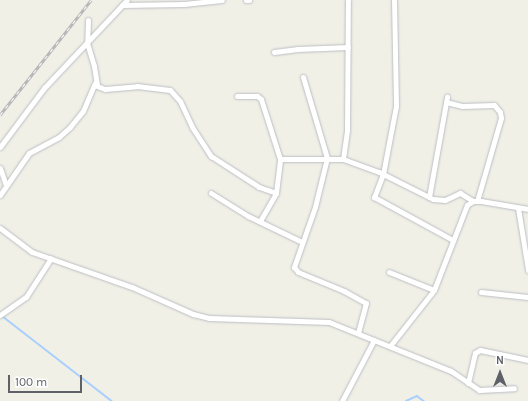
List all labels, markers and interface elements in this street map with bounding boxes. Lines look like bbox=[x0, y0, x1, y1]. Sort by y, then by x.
north arrow bbox=[480, 353, 520, 393]
text: N bbox=[496, 354, 504, 367]
scale bar bbox=[10, 367, 84, 393]
text: 100 m bbox=[15, 375, 47, 389]

